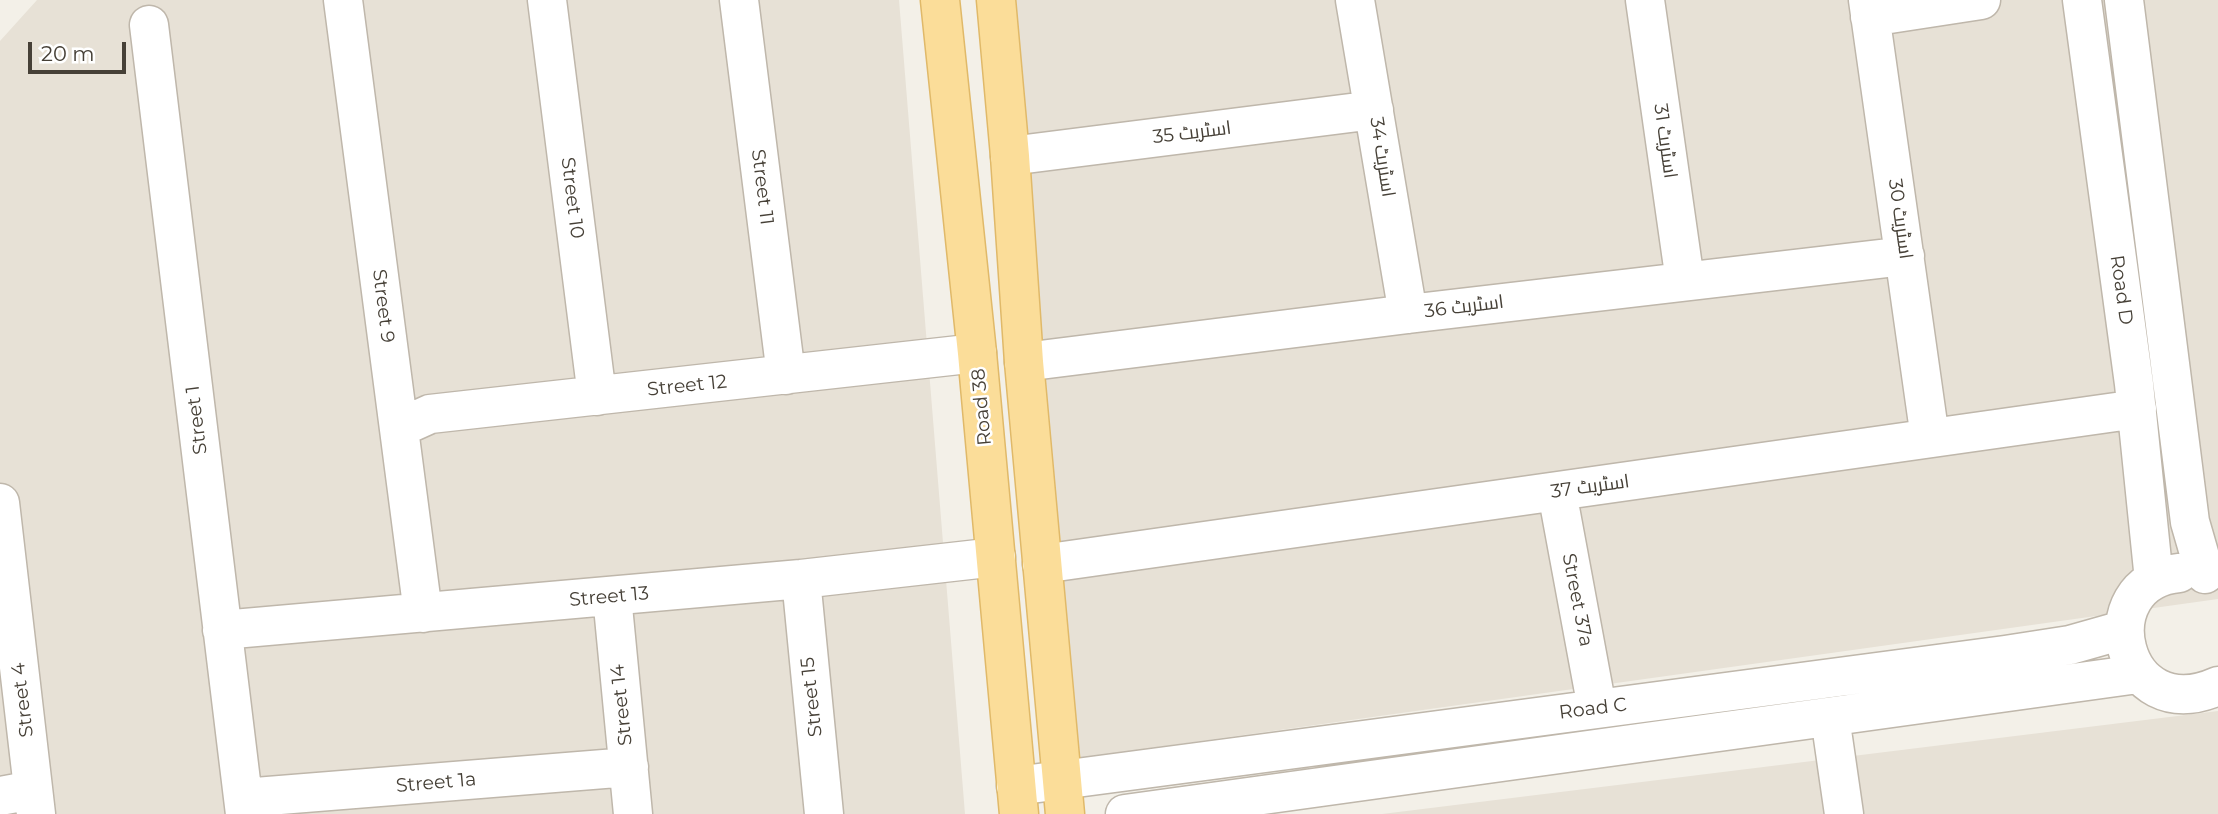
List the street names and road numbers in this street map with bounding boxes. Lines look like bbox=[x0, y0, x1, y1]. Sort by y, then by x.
street label: اسٹریٹ 31 bbox=[1648, 102, 1682, 180]
street label: اسٹریٹ 34 bbox=[1364, 115, 1400, 199]
street label: اسٹریٹ 35 bbox=[1151, 117, 1233, 149]
street label: Street 11 bbox=[746, 148, 778, 226]
street label: Street 10 bbox=[556, 156, 588, 240]
street label: اسٹریٹ 30 bbox=[1883, 177, 1917, 261]
street label: Road D bbox=[2105, 254, 2137, 326]
street label: Street 9 bbox=[367, 268, 399, 344]
street label: اسٹریٹ 36 bbox=[1423, 291, 1505, 323]
street label: Road 38 bbox=[967, 367, 997, 447]
street label: Street 12 bbox=[646, 370, 728, 402]
street label: Street 1 bbox=[181, 384, 213, 456]
street label: اسٹریٹ 37 bbox=[1549, 470, 1631, 504]
street label: Street 37a bbox=[1557, 551, 1597, 649]
street label: Street 13 bbox=[568, 582, 650, 612]
street label: Street 15 bbox=[796, 656, 828, 738]
street label: Street 4 bbox=[7, 661, 39, 739]
street label: Street 14 bbox=[606, 663, 638, 747]
street label: Road C bbox=[1558, 694, 1628, 724]
street label: Street 1a bbox=[395, 768, 477, 798]

